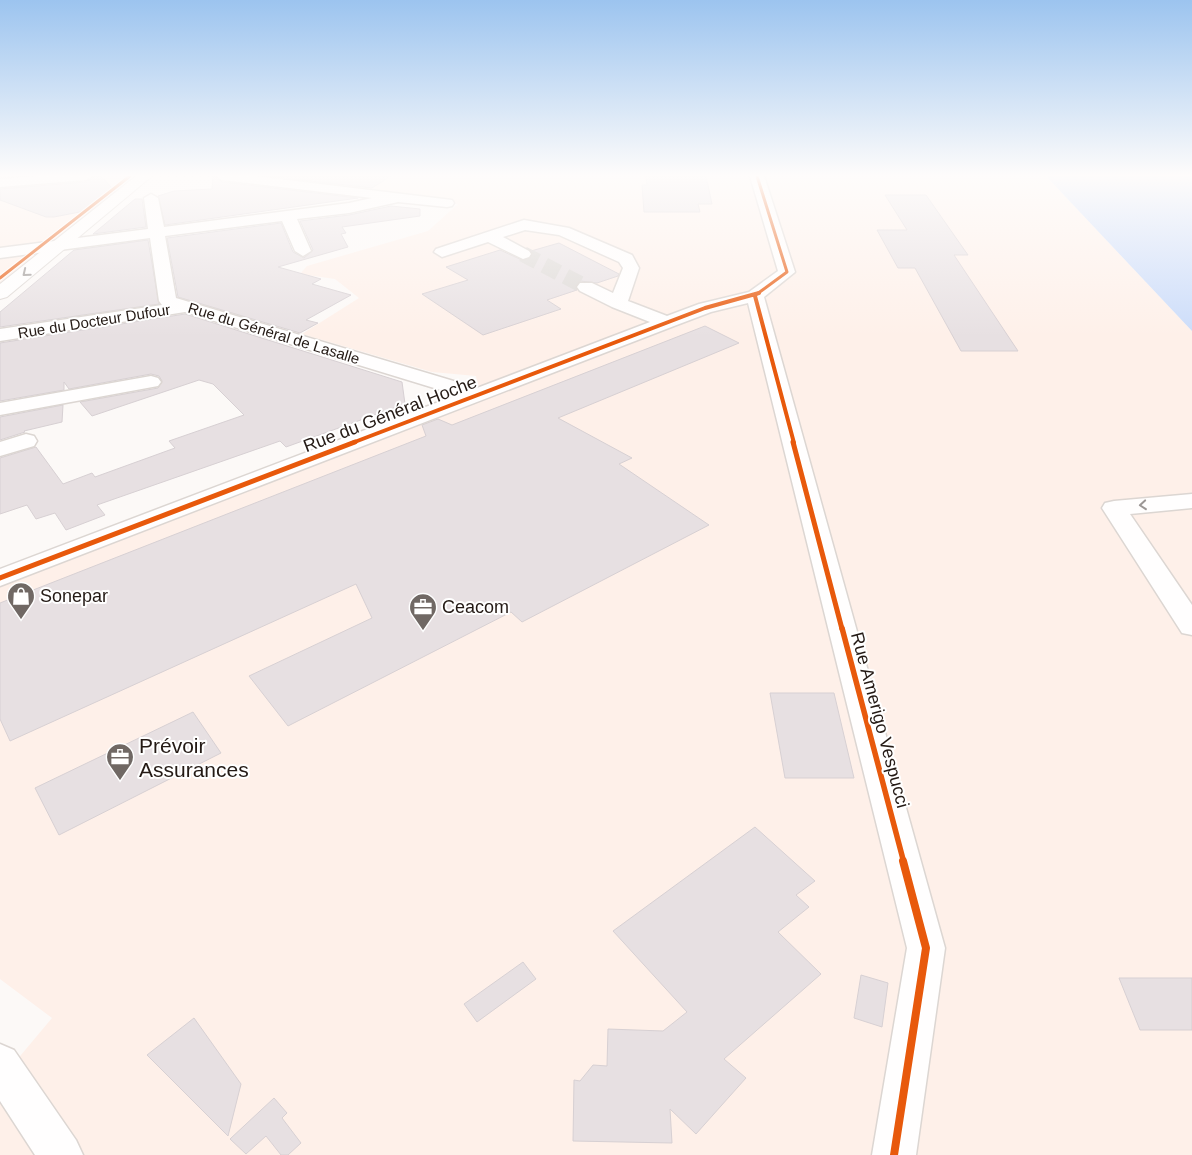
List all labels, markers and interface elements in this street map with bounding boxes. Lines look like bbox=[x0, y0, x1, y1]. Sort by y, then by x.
one-way arrow bbox=[22, 267, 31, 276]
street label: Rue du Général de Lasalle bbox=[186, 299, 362, 367]
street label: Rue du Docteur Dufour bbox=[16, 301, 172, 341]
street label: Rue du Général Hoche bbox=[300, 372, 480, 456]
one-way arrow bbox=[1139, 499, 1147, 510]
shop icon: Sonepar bbox=[6, 581, 36, 620]
place label: Sonepar bbox=[40, 586, 108, 606]
office icon: Ceacom bbox=[408, 592, 438, 631]
place label: Ceacom bbox=[442, 597, 509, 617]
street label: Rue Amerigo Vespucci bbox=[847, 630, 913, 810]
place label: Prévoir Assurances bbox=[139, 734, 249, 781]
office icon: Prévoir Assurances bbox=[105, 742, 135, 781]

